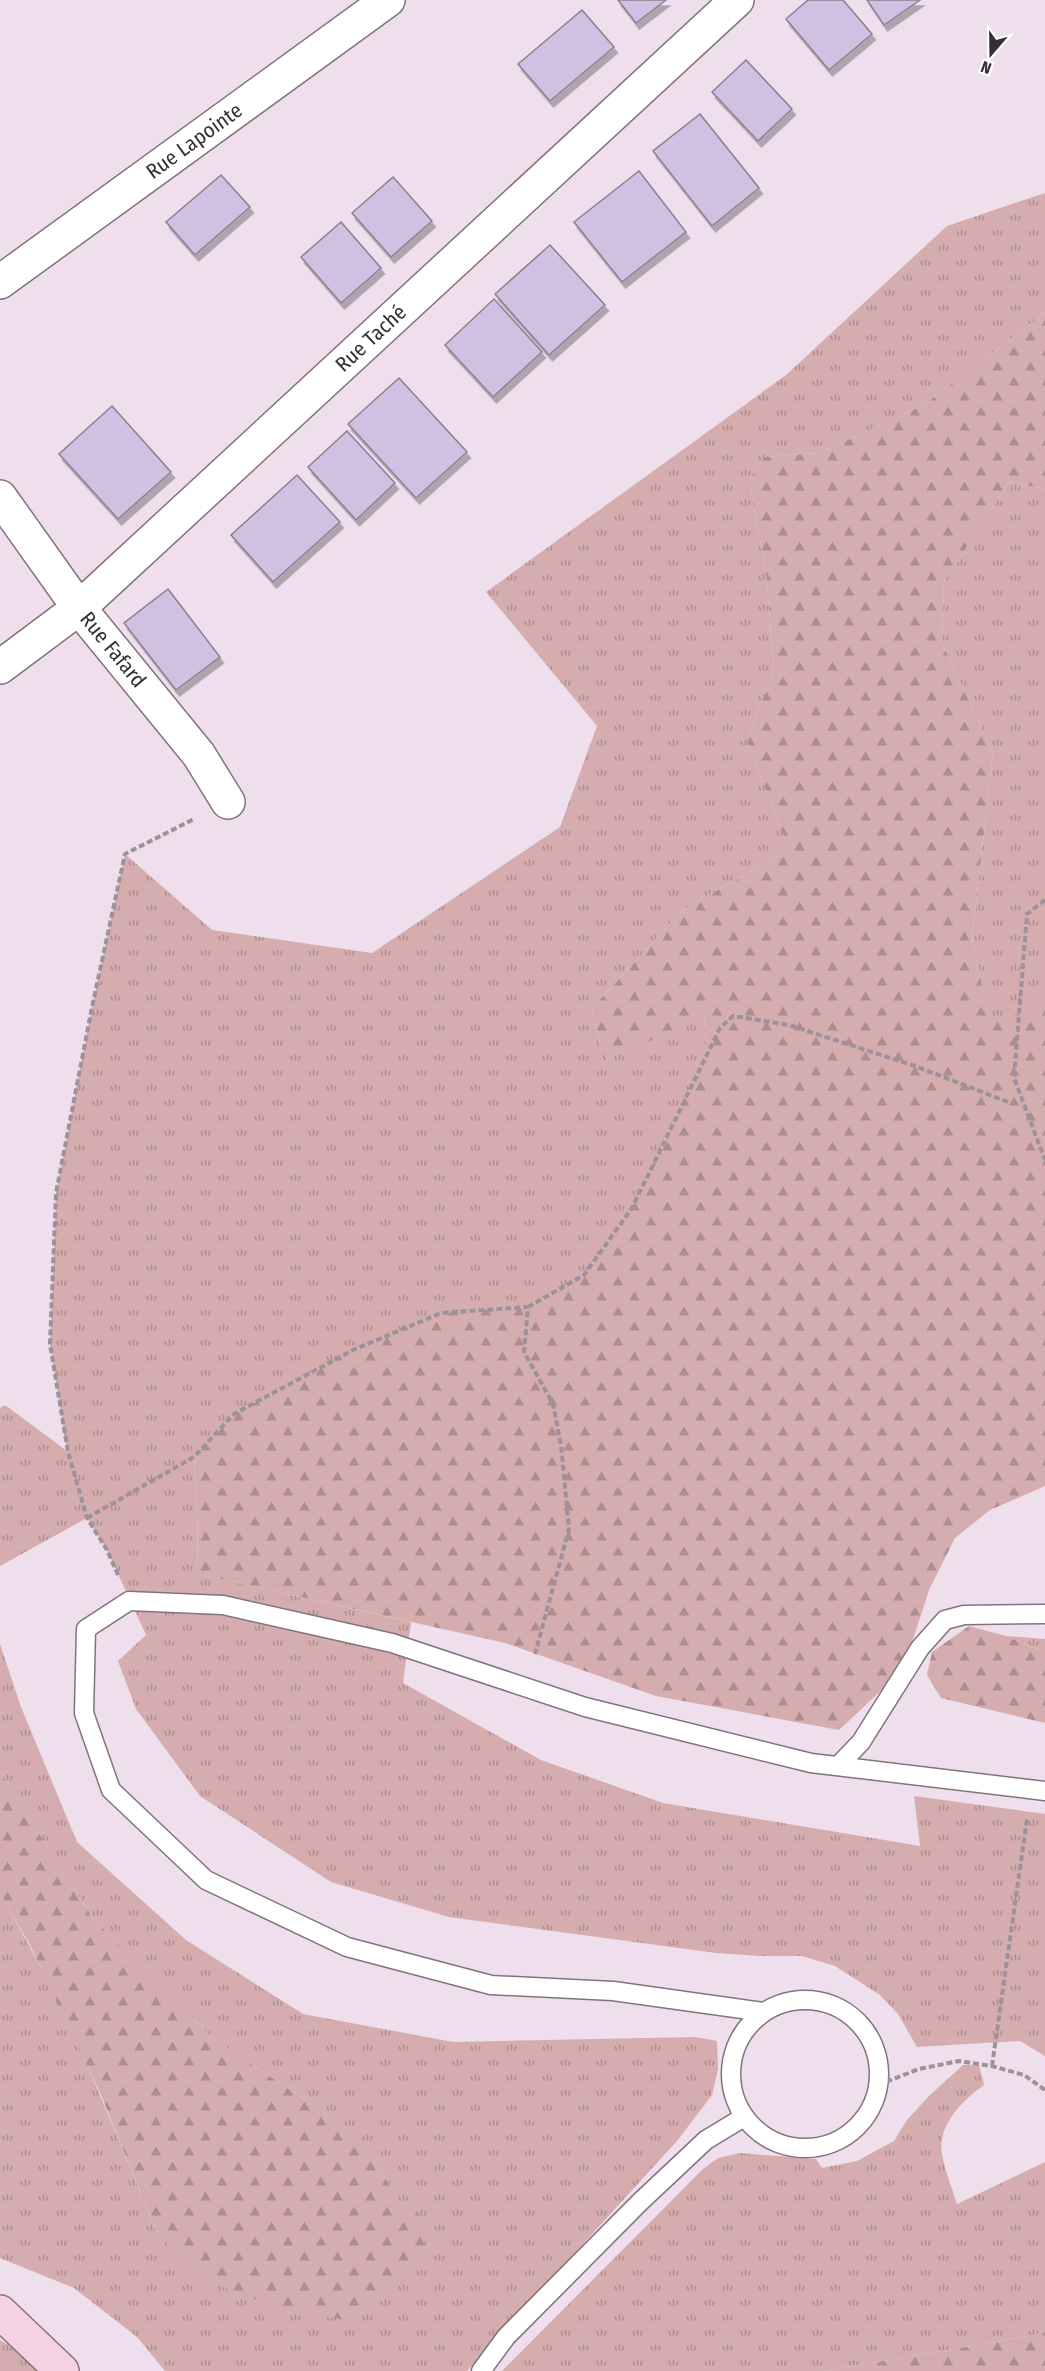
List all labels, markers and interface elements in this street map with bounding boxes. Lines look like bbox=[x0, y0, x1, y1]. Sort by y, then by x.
north arrow bbox=[961, 24, 1021, 84]
text: N bbox=[978, 57, 994, 78]
street label: Rue Lapointe bbox=[141, 97, 247, 185]
street label: Rue Taché bbox=[330, 299, 412, 377]
street label: Rue Fafard bbox=[74, 606, 152, 693]

